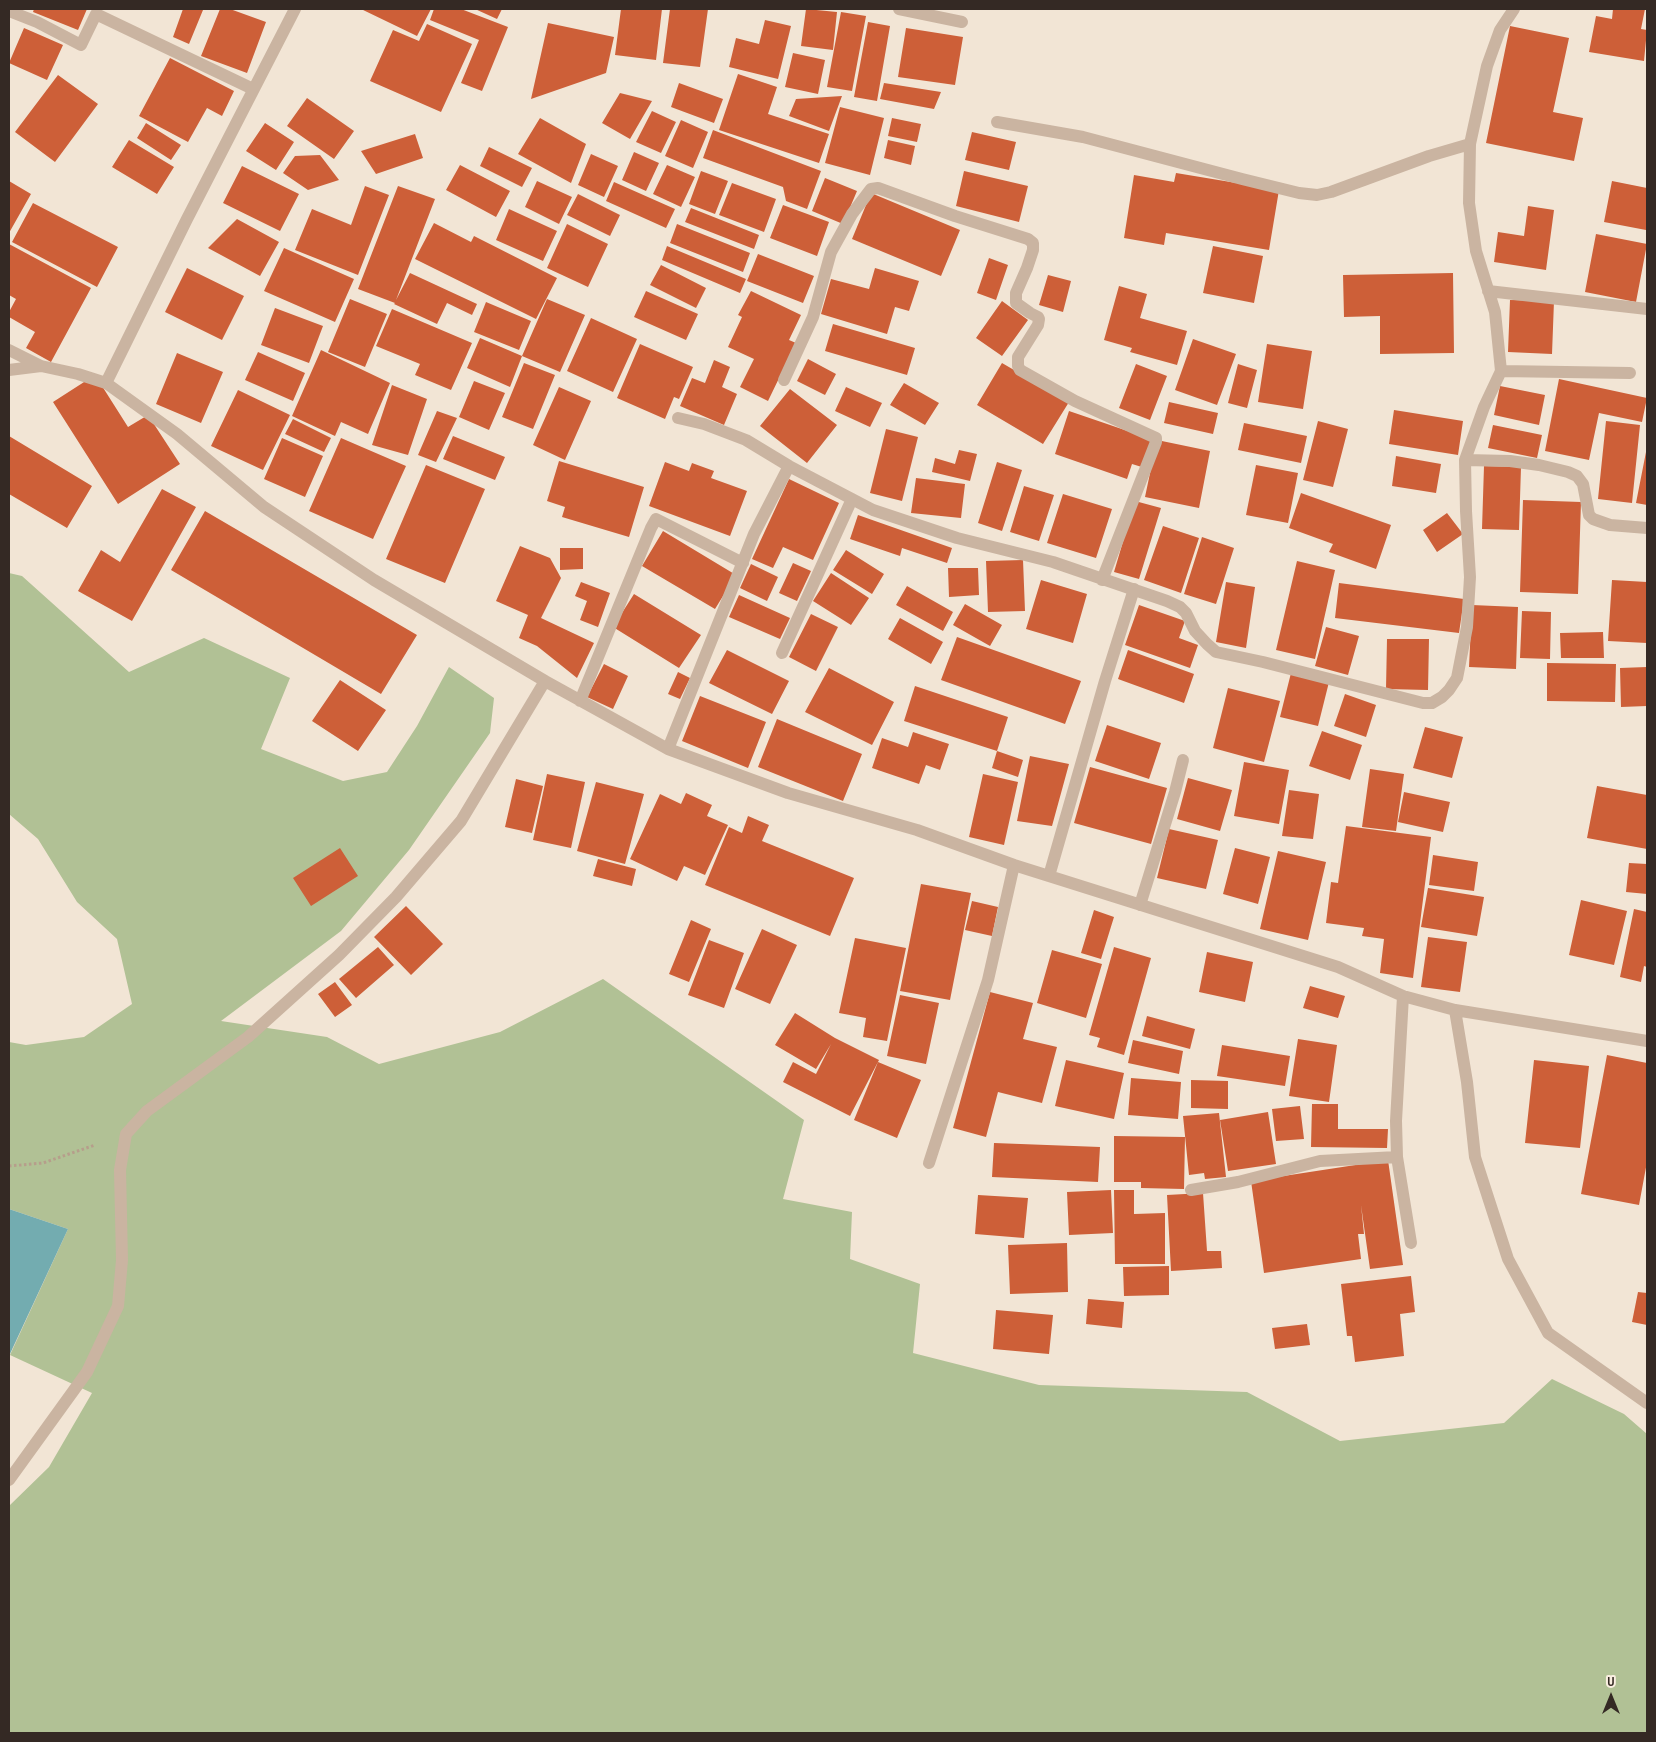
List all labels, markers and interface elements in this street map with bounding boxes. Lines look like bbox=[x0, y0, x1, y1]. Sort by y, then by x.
north arrow bbox=[1586, 1672, 1636, 1722]
text: U bbox=[1607, 1673, 1615, 1690]

